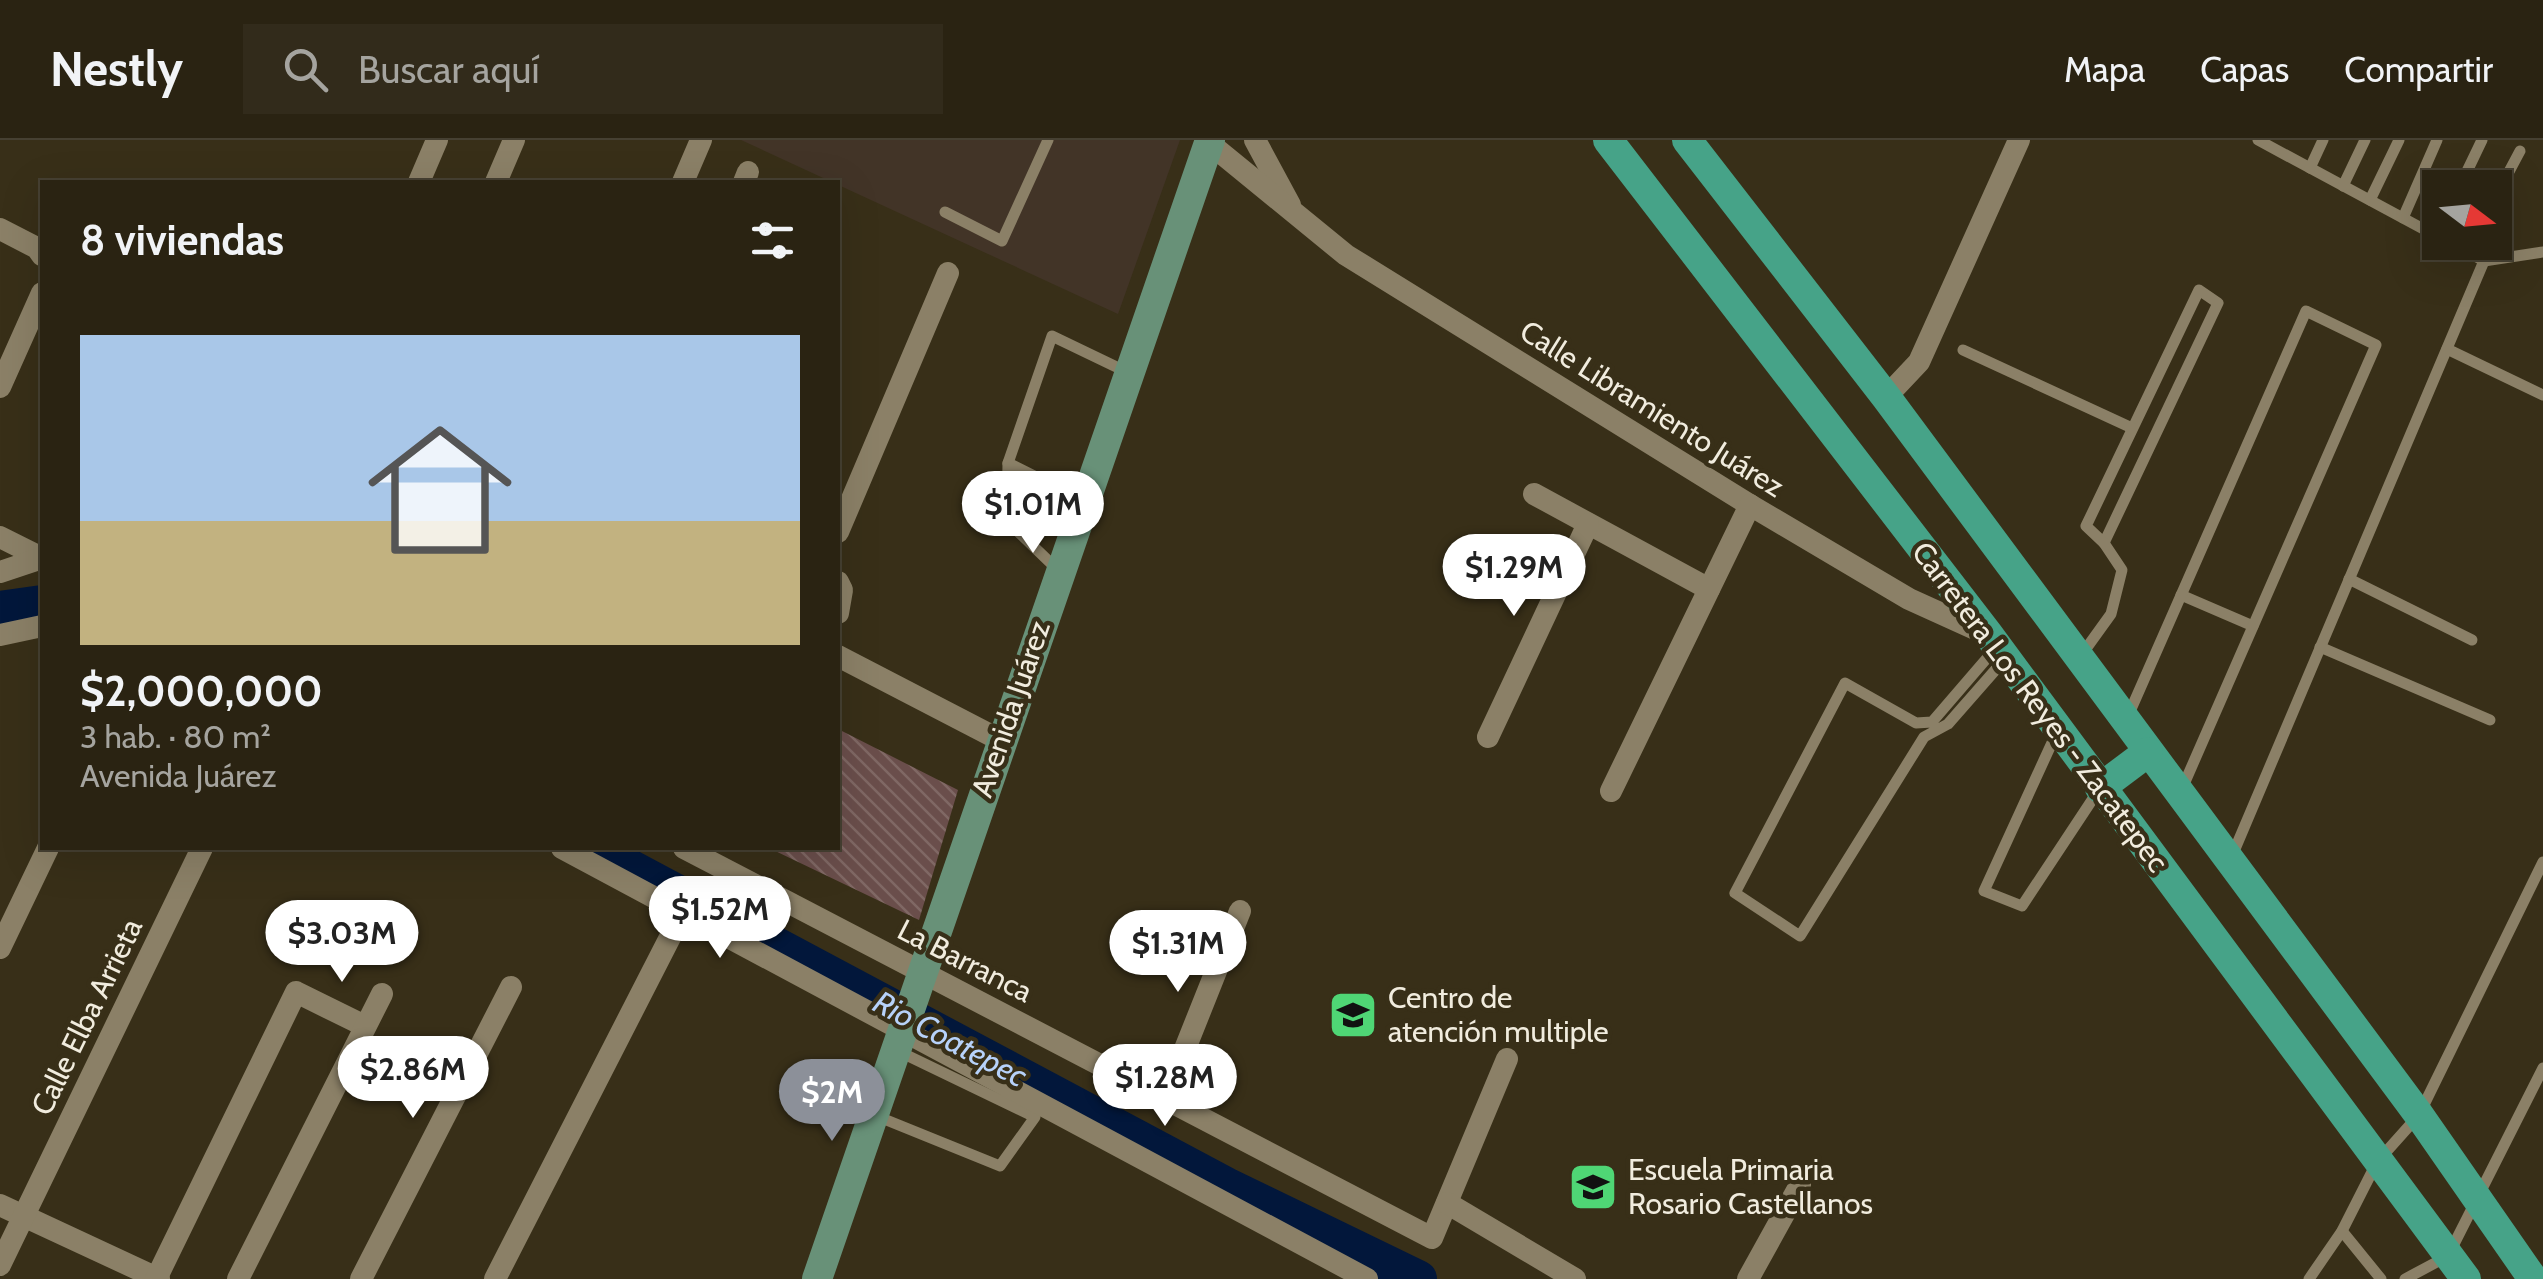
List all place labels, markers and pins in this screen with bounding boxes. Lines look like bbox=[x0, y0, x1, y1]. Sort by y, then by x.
pin: $1.01M bbox=[952, 471, 1114, 556]
pin: $1.29M bbox=[1433, 534, 1595, 619]
pin: $1.52M bbox=[639, 876, 801, 961]
pin: $3.03M bbox=[261, 900, 423, 985]
pin: $1.31M bbox=[1097, 910, 1259, 995]
place label: Centro de atención multiple bbox=[1388, 979, 1609, 1050]
school or university icon: Centro de atención multiple bbox=[1327, 989, 1379, 1041]
pin: $2.86M bbox=[332, 1036, 494, 1121]
pin: $1.28M bbox=[1084, 1044, 1246, 1129]
pin: $2M bbox=[784, 1059, 880, 1144]
place label: Escuela Primaria Rosario Castellanos bbox=[1628, 1151, 1873, 1222]
school or university icon: Escuela Primaria Rosario Castellanos bbox=[1567, 1161, 1619, 1213]

